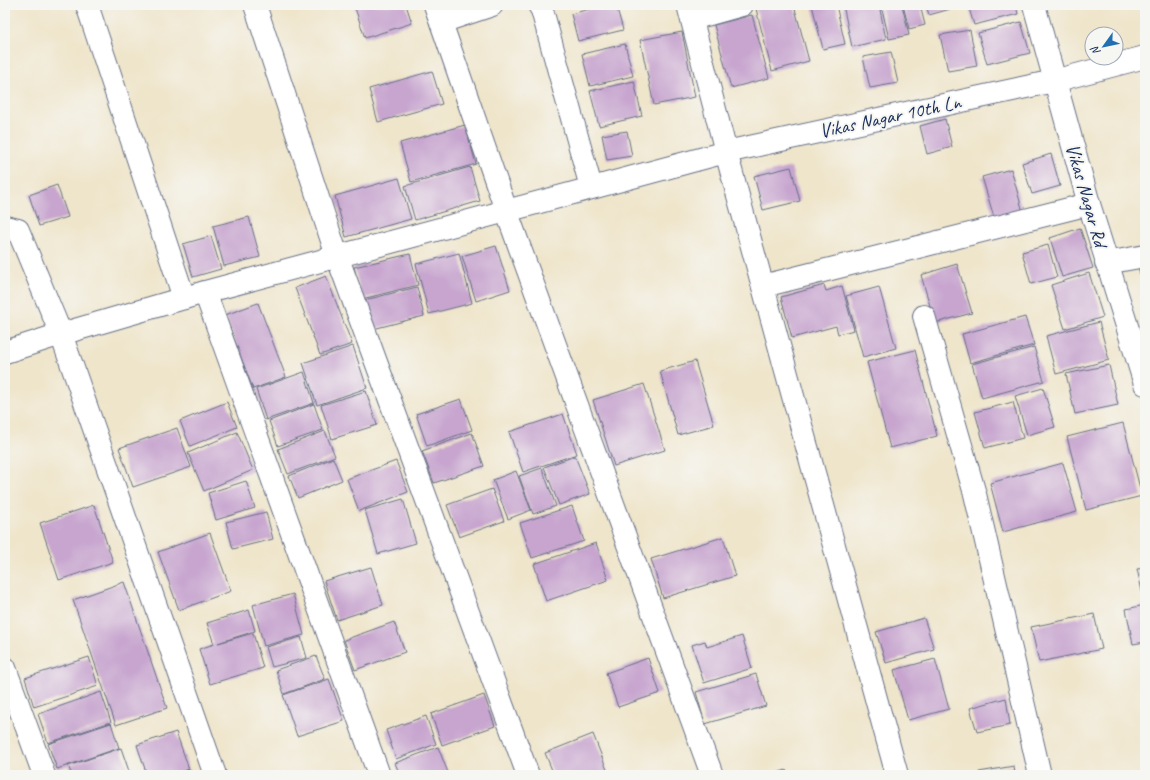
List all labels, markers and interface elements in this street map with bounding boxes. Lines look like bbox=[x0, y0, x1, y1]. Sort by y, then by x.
north arrow bbox=[1084, 26, 1124, 66]
text: N bbox=[1087, 43, 1103, 58]
street label: Vikas Nagar 10th Ln bbox=[817, 89, 964, 144]
street label: Vikas Nagar Rd bbox=[1060, 141, 1114, 252]

